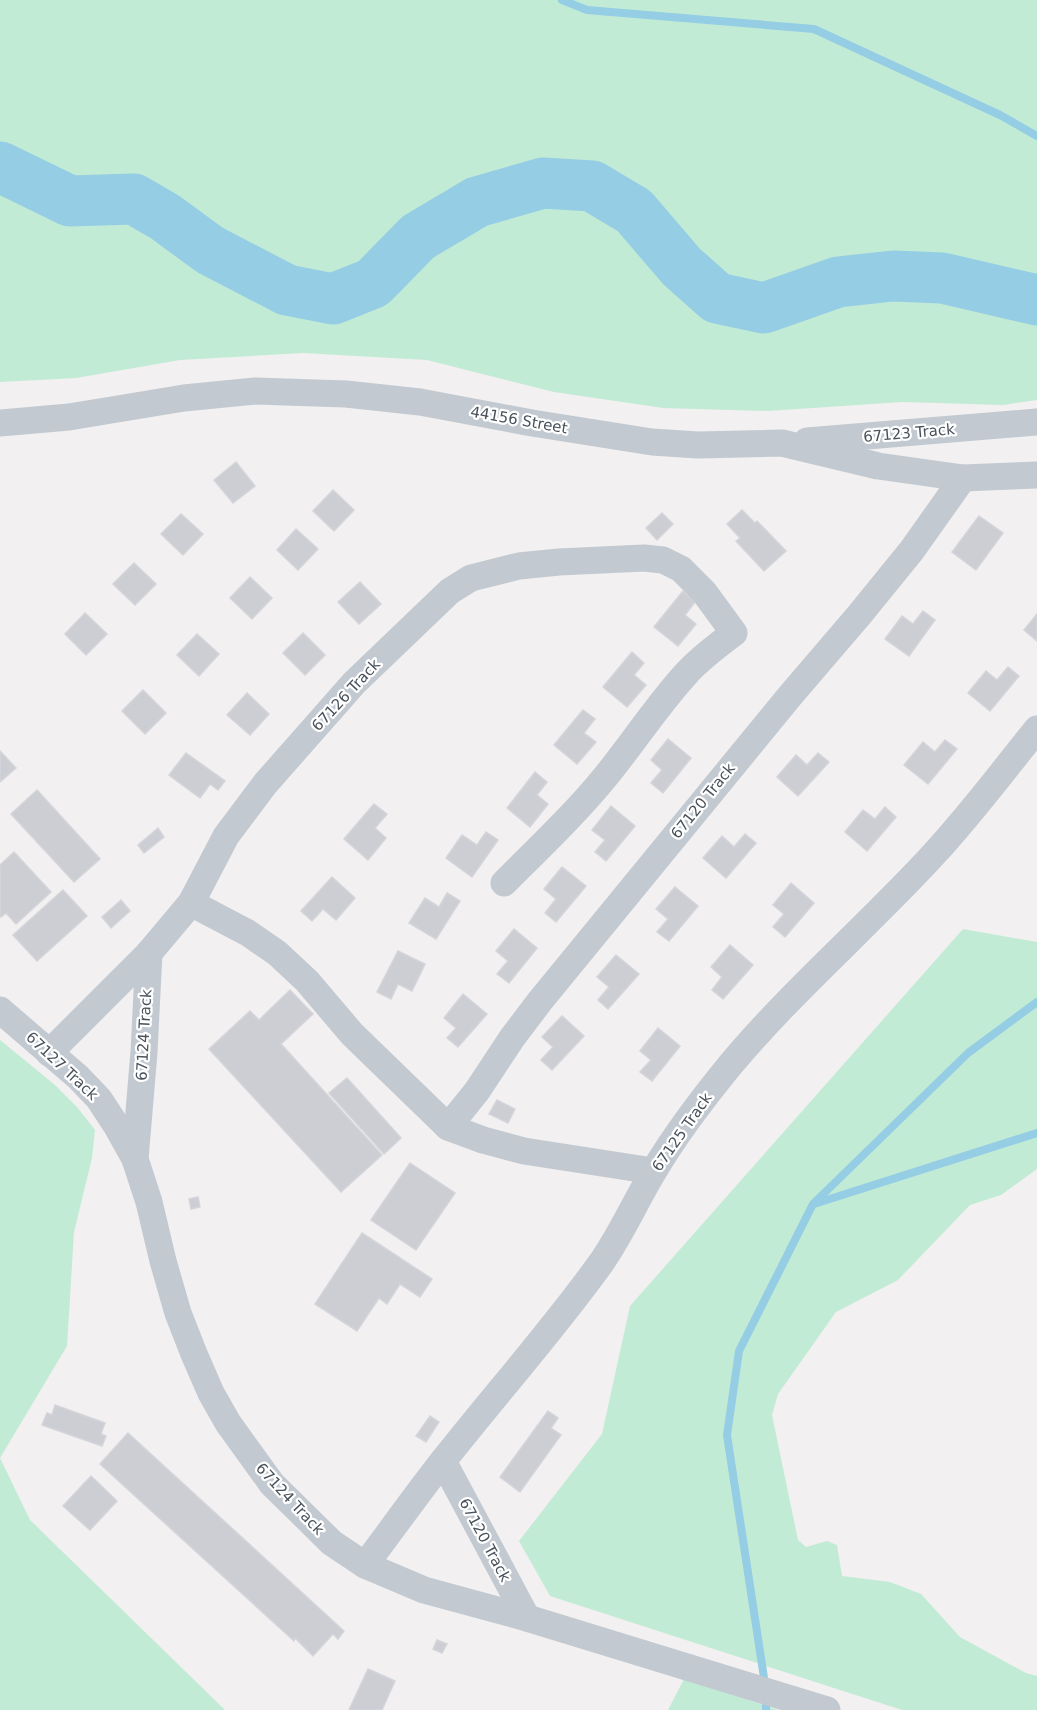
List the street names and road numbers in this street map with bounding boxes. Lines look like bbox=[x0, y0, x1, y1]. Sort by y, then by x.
street label: 44156 Street bbox=[469, 403, 569, 437]
street label: 67123 Track bbox=[863, 420, 956, 446]
street label: 67126 Track bbox=[308, 655, 384, 735]
street label: 67120 Track bbox=[667, 759, 739, 842]
street label: 67124 Track bbox=[133, 988, 155, 1081]
street label: 67127 Track bbox=[22, 1028, 102, 1104]
street label: 67125 Track bbox=[648, 1089, 716, 1175]
street label: 67124 Track bbox=[252, 1459, 328, 1539]
street label: 67120 Track bbox=[456, 1495, 515, 1585]

